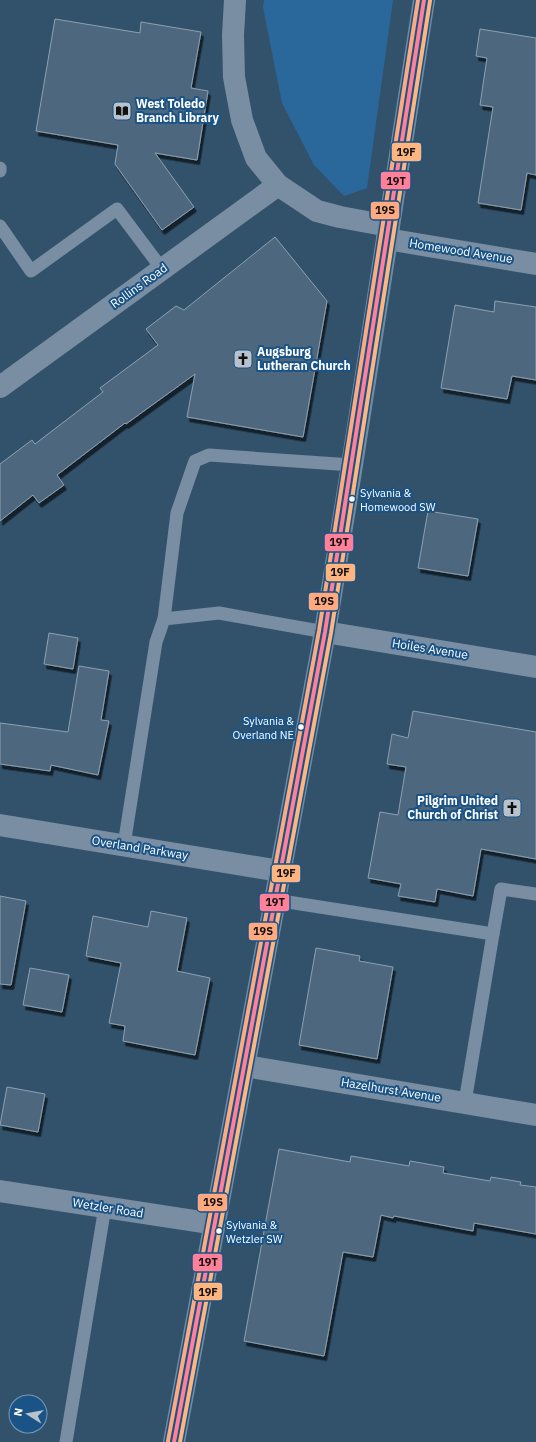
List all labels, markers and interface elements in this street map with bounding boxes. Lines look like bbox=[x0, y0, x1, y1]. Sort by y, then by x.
place label: West Toledo Branch Library bbox=[136, 96, 219, 125]
library icon: West Toledo Branch Library bbox=[111, 100, 133, 122]
line badge: 19F bbox=[391, 142, 422, 162]
text: 19F bbox=[396, 145, 416, 159]
line badge: 19T bbox=[380, 171, 411, 190]
text: 19T bbox=[386, 174, 406, 188]
line badge: 19S bbox=[370, 201, 400, 220]
text: 19S bbox=[375, 203, 395, 217]
street label: Homewood Avenue bbox=[408, 235, 514, 266]
street label: Rollins Road bbox=[107, 260, 170, 311]
place label: Augsburg Lutheran Church bbox=[257, 344, 351, 373]
church icon: Augsburg Lutheran Church bbox=[232, 348, 254, 370]
place label: Sylvania & Homewood SW bbox=[360, 486, 436, 514]
marker: Sylvania & Homewood SW bbox=[347, 494, 357, 504]
line badge: 19T bbox=[324, 533, 354, 552]
text: 19T bbox=[329, 535, 349, 549]
line badge: 19F bbox=[325, 563, 356, 582]
text: 19F bbox=[330, 565, 350, 579]
line badge: 19S bbox=[308, 592, 339, 611]
text: 19S bbox=[314, 594, 334, 608]
street label: Hoiles Avenue bbox=[391, 635, 470, 662]
place label: Sylvania & Overland NE bbox=[233, 714, 294, 742]
marker: Sylvania & Overland NE bbox=[296, 722, 306, 732]
place label: Pilgrim United Church of Christ bbox=[407, 793, 498, 822]
church icon: Pilgrim United Church of Christ bbox=[501, 797, 523, 819]
street label: Overland Parkway bbox=[91, 832, 189, 863]
line badge: 19F bbox=[271, 864, 301, 883]
text: 19F bbox=[276, 866, 296, 880]
line badge: 19T bbox=[259, 893, 290, 912]
text: 19T bbox=[265, 895, 285, 909]
line badge: 19S bbox=[248, 922, 278, 941]
text: 19S bbox=[253, 924, 273, 938]
street label: Hazelhurst Avenue bbox=[340, 1074, 443, 1105]
line badge: 19S bbox=[197, 1193, 228, 1212]
street label: Wetzler Road bbox=[72, 1195, 145, 1221]
text: 19S bbox=[203, 1195, 223, 1209]
place label: Sylvania & Wetzler SW bbox=[226, 1218, 283, 1246]
marker: Sylvania & Wetzler SW bbox=[214, 1226, 224, 1236]
line badge: 19T bbox=[192, 1253, 223, 1272]
text: 19T bbox=[198, 1255, 218, 1269]
line badge: 19F bbox=[193, 1282, 223, 1301]
text: 19F bbox=[198, 1285, 218, 1299]
north arrow bbox=[8, 1394, 48, 1434]
text: N bbox=[11, 1407, 26, 1417]

